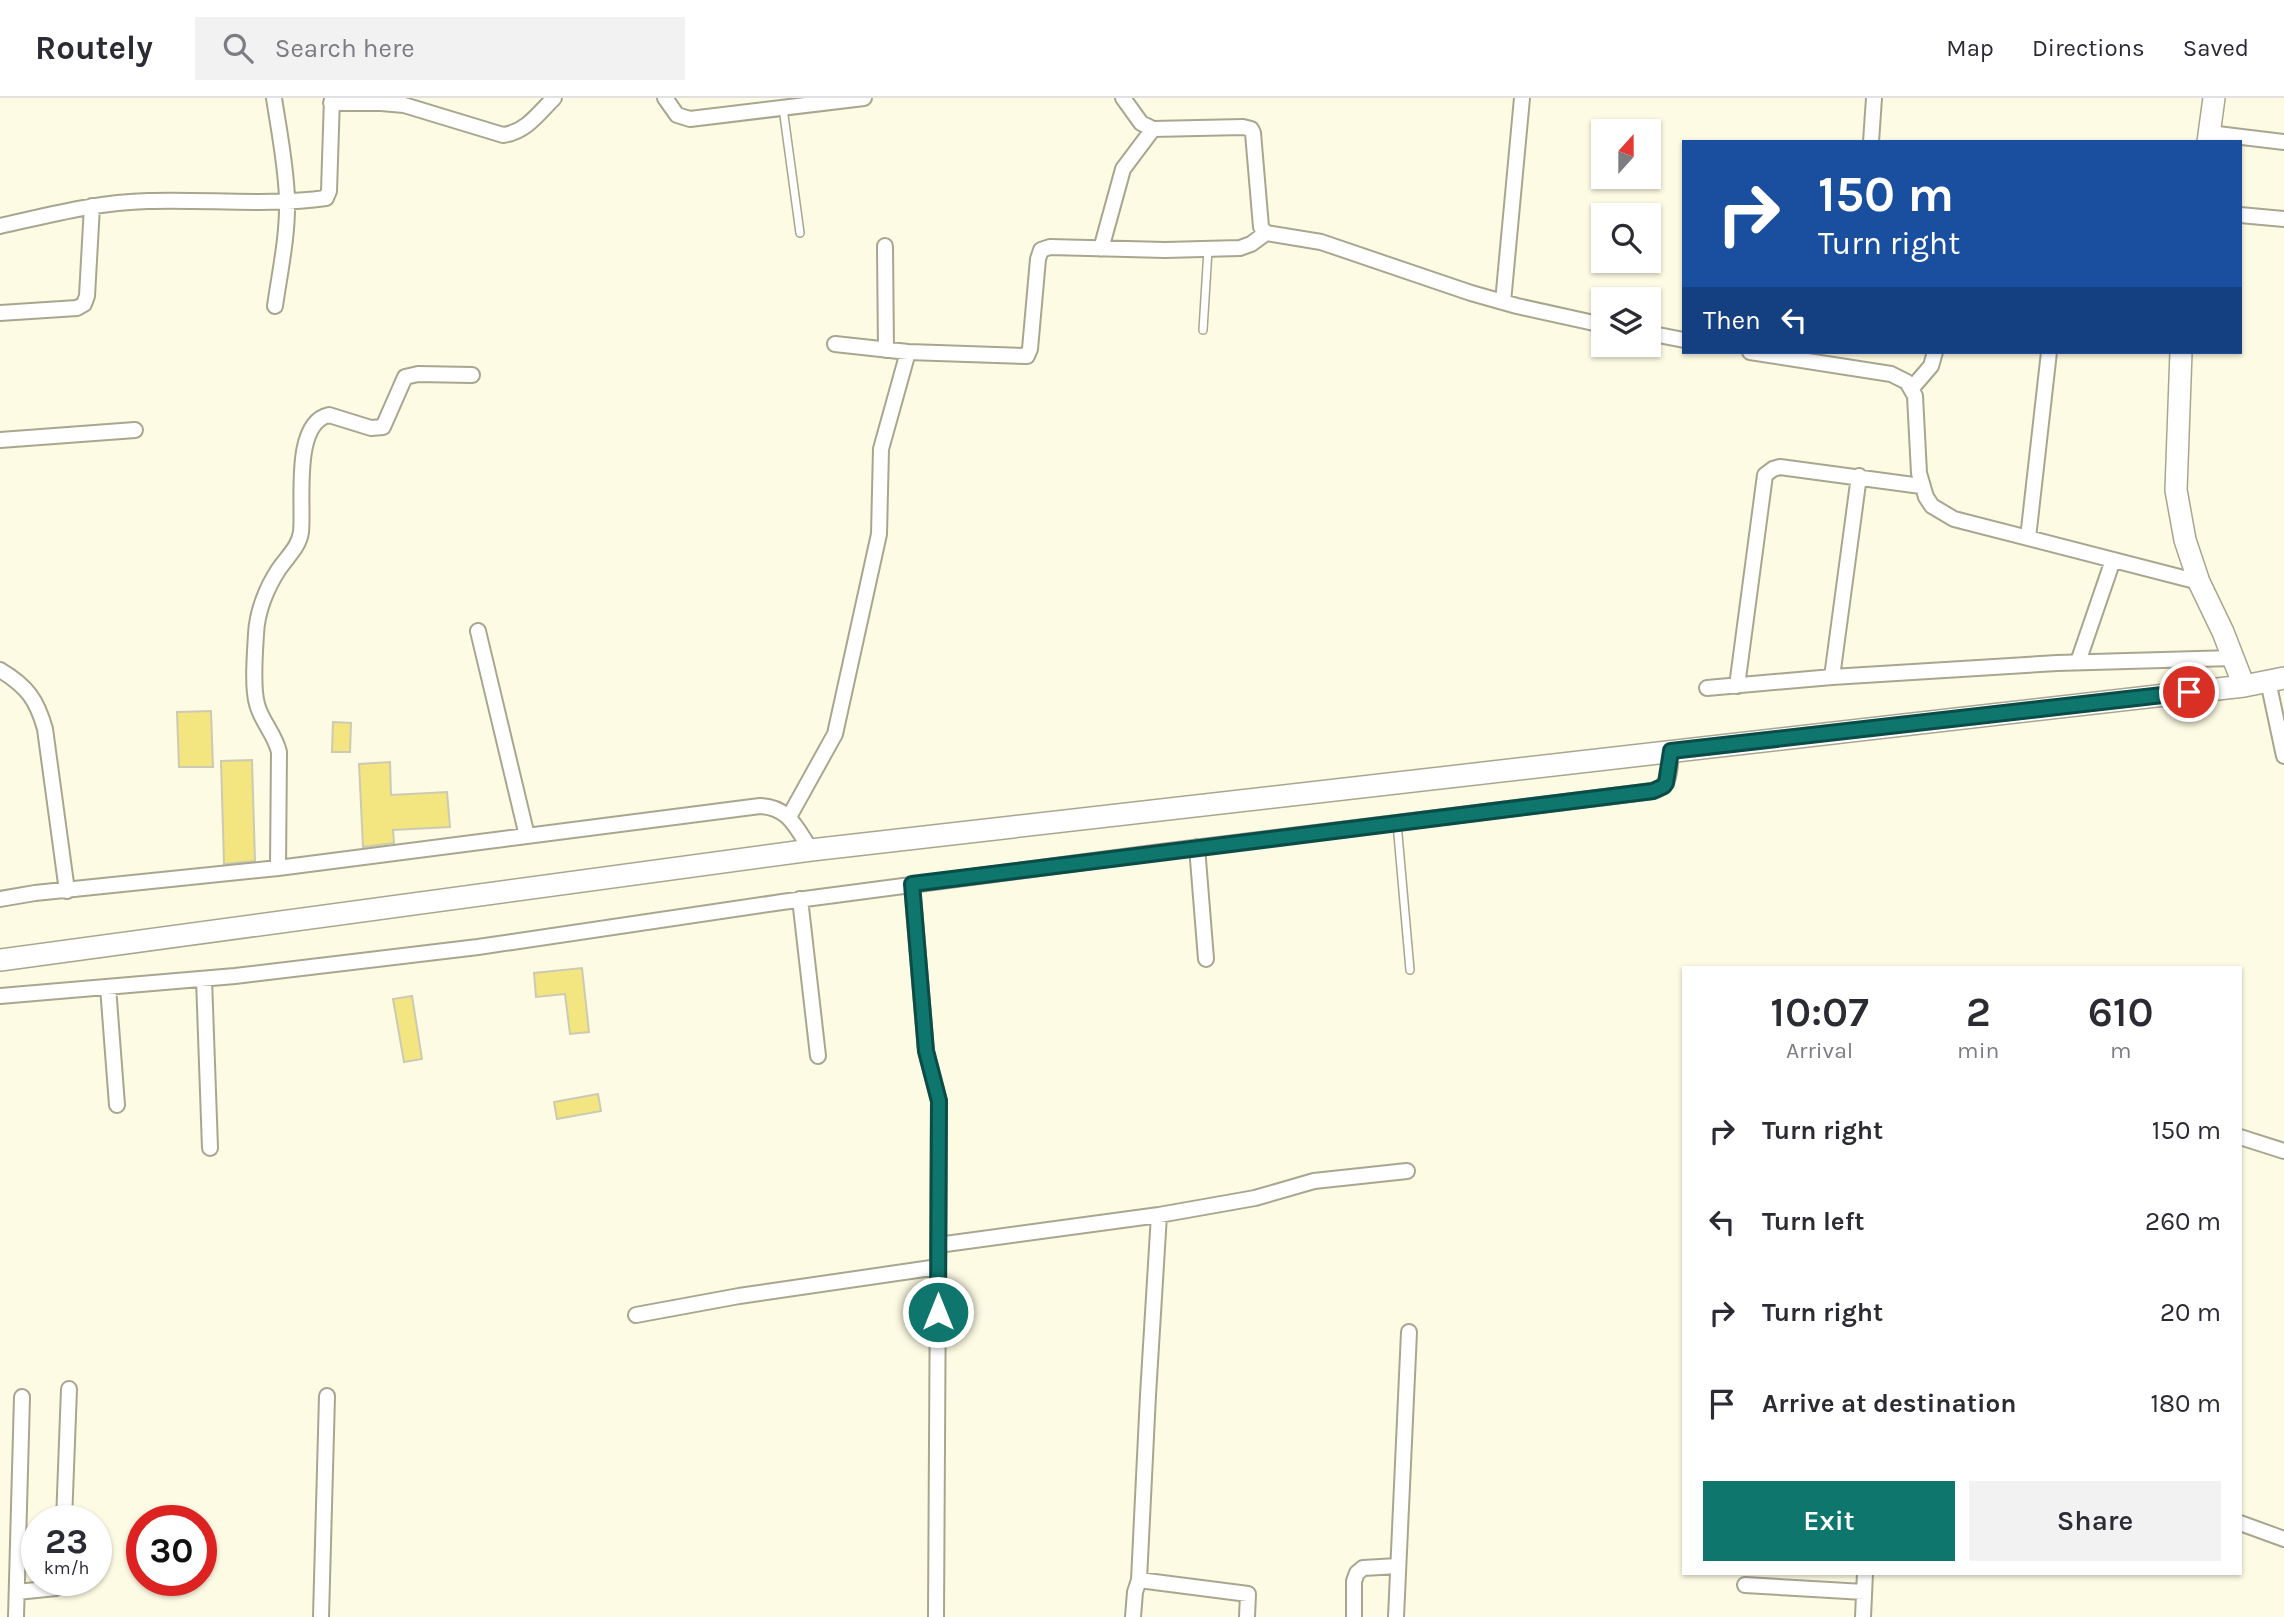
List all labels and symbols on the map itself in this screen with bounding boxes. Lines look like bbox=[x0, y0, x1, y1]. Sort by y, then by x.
north arrow bbox=[1591, 119, 1661, 189]
pin bbox=[2159, 662, 2219, 722]
position arrow bbox=[901, 1275, 975, 1349]
speed limit sign: 30 bbox=[126, 1505, 217, 1596]

